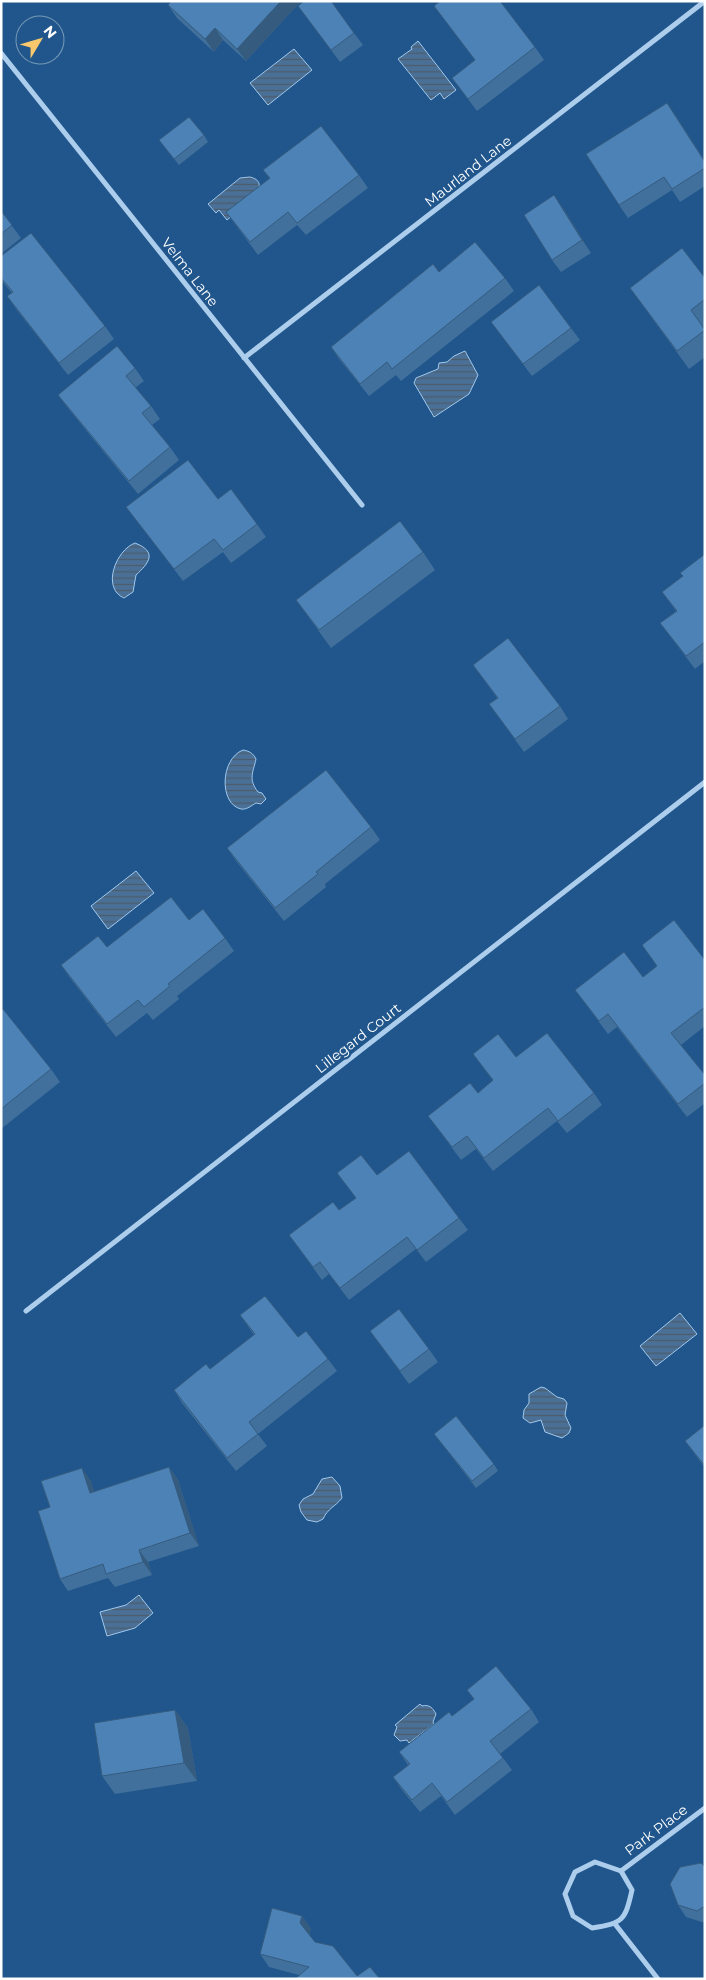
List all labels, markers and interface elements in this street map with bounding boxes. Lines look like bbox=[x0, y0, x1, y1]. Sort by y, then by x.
north arrow bbox=[15, 15, 65, 65]
text: N bbox=[40, 22, 61, 42]
street label: Maurland Lane bbox=[421, 131, 515, 211]
street label: Velma Lane bbox=[158, 234, 222, 310]
street label: Lillegard Court bbox=[312, 999, 405, 1077]
street label: Park Place bbox=[621, 1801, 691, 1859]

